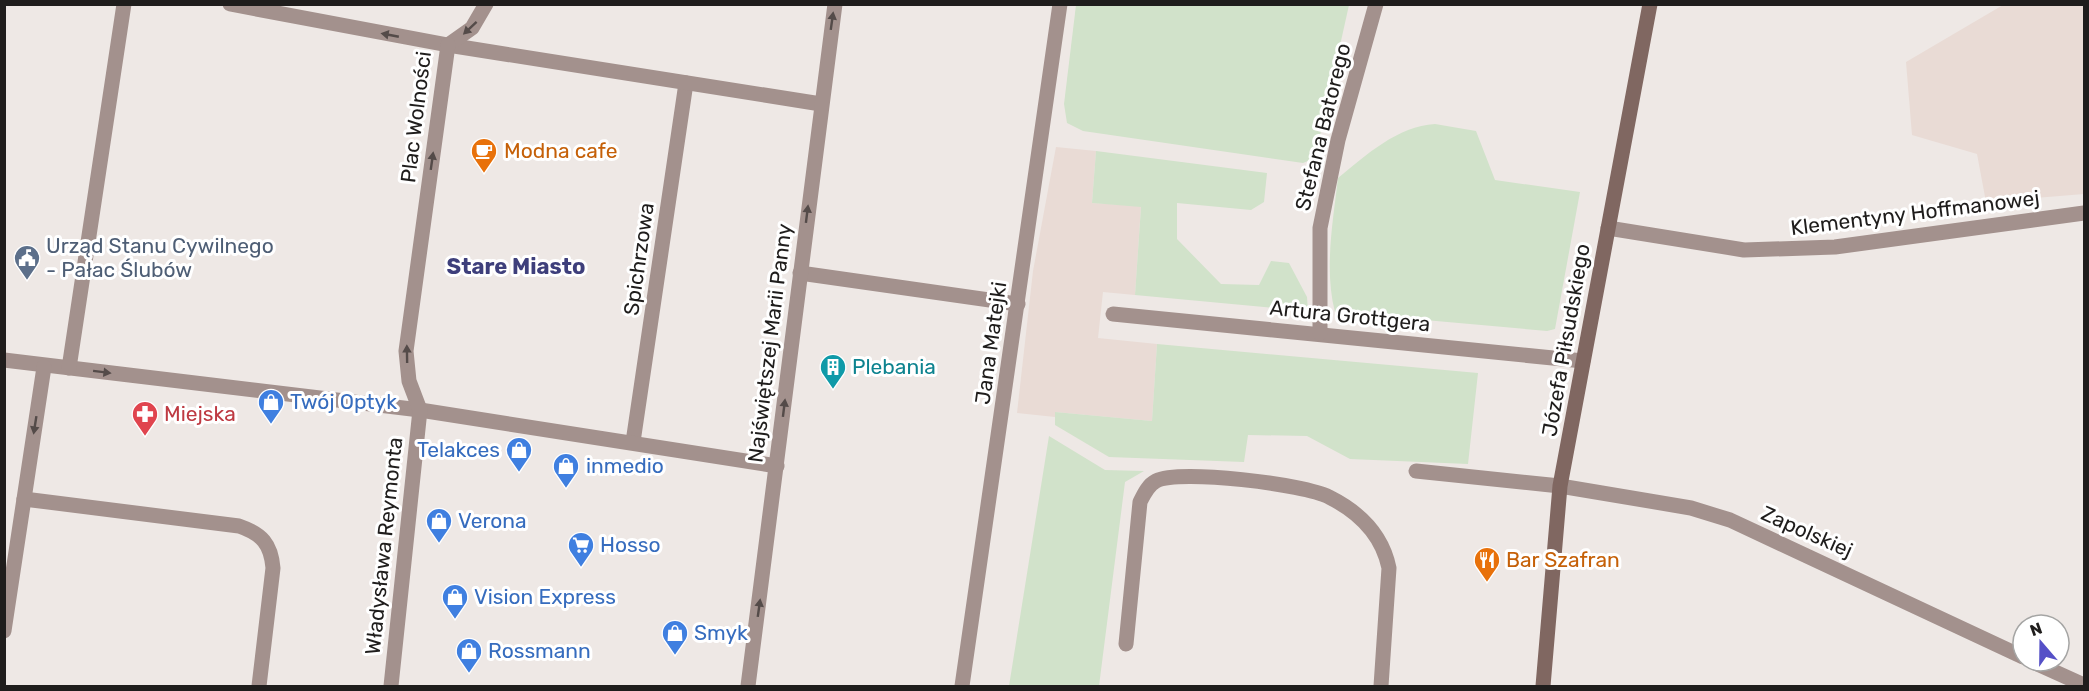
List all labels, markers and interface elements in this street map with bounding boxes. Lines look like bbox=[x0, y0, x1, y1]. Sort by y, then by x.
one-way arrow bbox=[828, 11, 837, 30]
one-way arrow bbox=[463, 21, 478, 35]
one-way arrow bbox=[381, 30, 400, 39]
street label: Stefana Batorego bbox=[1290, 40, 1355, 213]
street label: Plac Wolności bbox=[395, 50, 436, 184]
cafe icon: Modna cafe bbox=[469, 136, 499, 174]
place label: Modna cafe bbox=[504, 138, 617, 163]
one-way arrow bbox=[428, 151, 437, 170]
street label: Klementyny Hoffmanowej bbox=[1789, 185, 2041, 240]
street label: Spichrzowa bbox=[618, 201, 659, 317]
one-way arrow bbox=[802, 205, 812, 224]
street label: Najświętszej Marii Panny bbox=[742, 222, 797, 464]
place label: Urząd Stanu Cywilnego - Pałac Ślubów bbox=[46, 233, 274, 282]
street label: Józefa Piłsudskiego bbox=[1536, 242, 1595, 438]
public building icon: Urząd Stanu Cywilnego - Pałac Ślubów bbox=[12, 243, 42, 281]
district label: Stare Miasto bbox=[447, 253, 585, 280]
street label: Jana Matejki bbox=[970, 280, 1011, 406]
street label: Artura Grottgera bbox=[1268, 295, 1432, 336]
one-way arrow bbox=[402, 344, 412, 363]
building icon: Plebania bbox=[818, 352, 848, 390]
place label: Plebania bbox=[852, 354, 936, 379]
one-way arrow bbox=[92, 368, 111, 377]
shop icon: Twój Optyk bbox=[256, 387, 286, 425]
place label: Twój Optyk bbox=[290, 389, 397, 414]
one-way arrow bbox=[779, 398, 789, 417]
pharmacy icon: Miejska bbox=[130, 399, 160, 437]
place label: Miejska bbox=[164, 401, 236, 426]
one-way arrow bbox=[31, 415, 40, 434]
shop icon: Telakces bbox=[504, 435, 534, 473]
street label: Władysława Reymonta bbox=[360, 436, 407, 656]
place label: Telakces bbox=[417, 437, 500, 462]
shop icon: inmedio bbox=[551, 451, 581, 489]
place label: inmedio bbox=[586, 453, 664, 478]
street label: Zapolskiej bbox=[1758, 500, 1857, 563]
shop icon: Verona bbox=[424, 506, 454, 544]
place label: Verona bbox=[458, 508, 527, 533]
supermarket icon: Hosso bbox=[566, 530, 596, 568]
place label: Hosso bbox=[600, 532, 661, 557]
restaurant icon: Bar Szafran bbox=[1472, 545, 1502, 583]
place label: Bar Szafran bbox=[1506, 547, 1620, 572]
shop icon: Vision Express bbox=[440, 582, 470, 620]
place label: Vision Express bbox=[474, 584, 616, 609]
one-way arrow bbox=[754, 598, 763, 617]
north arrow bbox=[2011, 613, 2071, 673]
shop icon: Smyk bbox=[660, 618, 690, 656]
text: N bbox=[2027, 618, 2045, 640]
place label: Smyk bbox=[694, 620, 748, 645]
shop icon: Rossmann bbox=[454, 636, 484, 674]
place label: Rossmann bbox=[488, 638, 591, 663]

